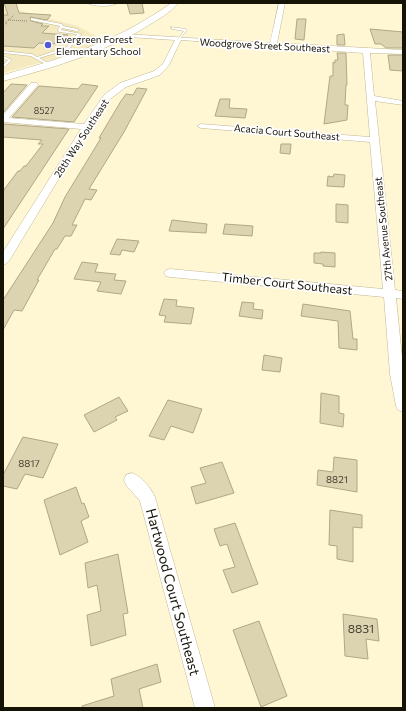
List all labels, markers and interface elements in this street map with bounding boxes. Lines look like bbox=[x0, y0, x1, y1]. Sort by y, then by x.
place label: Evergreen Forest Elementary School bbox=[56, 33, 141, 57]
street label: Woodgrove Street Southeast bbox=[199, 36, 331, 54]
marker: Evergreen Forest Elementary School bbox=[43, 40, 53, 50]
street label: 28th Way Southeast bbox=[51, 96, 111, 180]
house number: 8527 bbox=[34, 105, 54, 116]
street label: Acacia Court Southeast bbox=[234, 121, 340, 143]
street label: 27th Avenue Southeast bbox=[372, 177, 394, 281]
street label: Timber Court Southeast bbox=[221, 269, 353, 297]
house number: 8817 bbox=[18, 457, 40, 469]
house number: 8821 bbox=[326, 473, 348, 485]
street label: Hartwood Court Southeast bbox=[143, 506, 204, 678]
house number: 8831 bbox=[348, 621, 374, 635]

